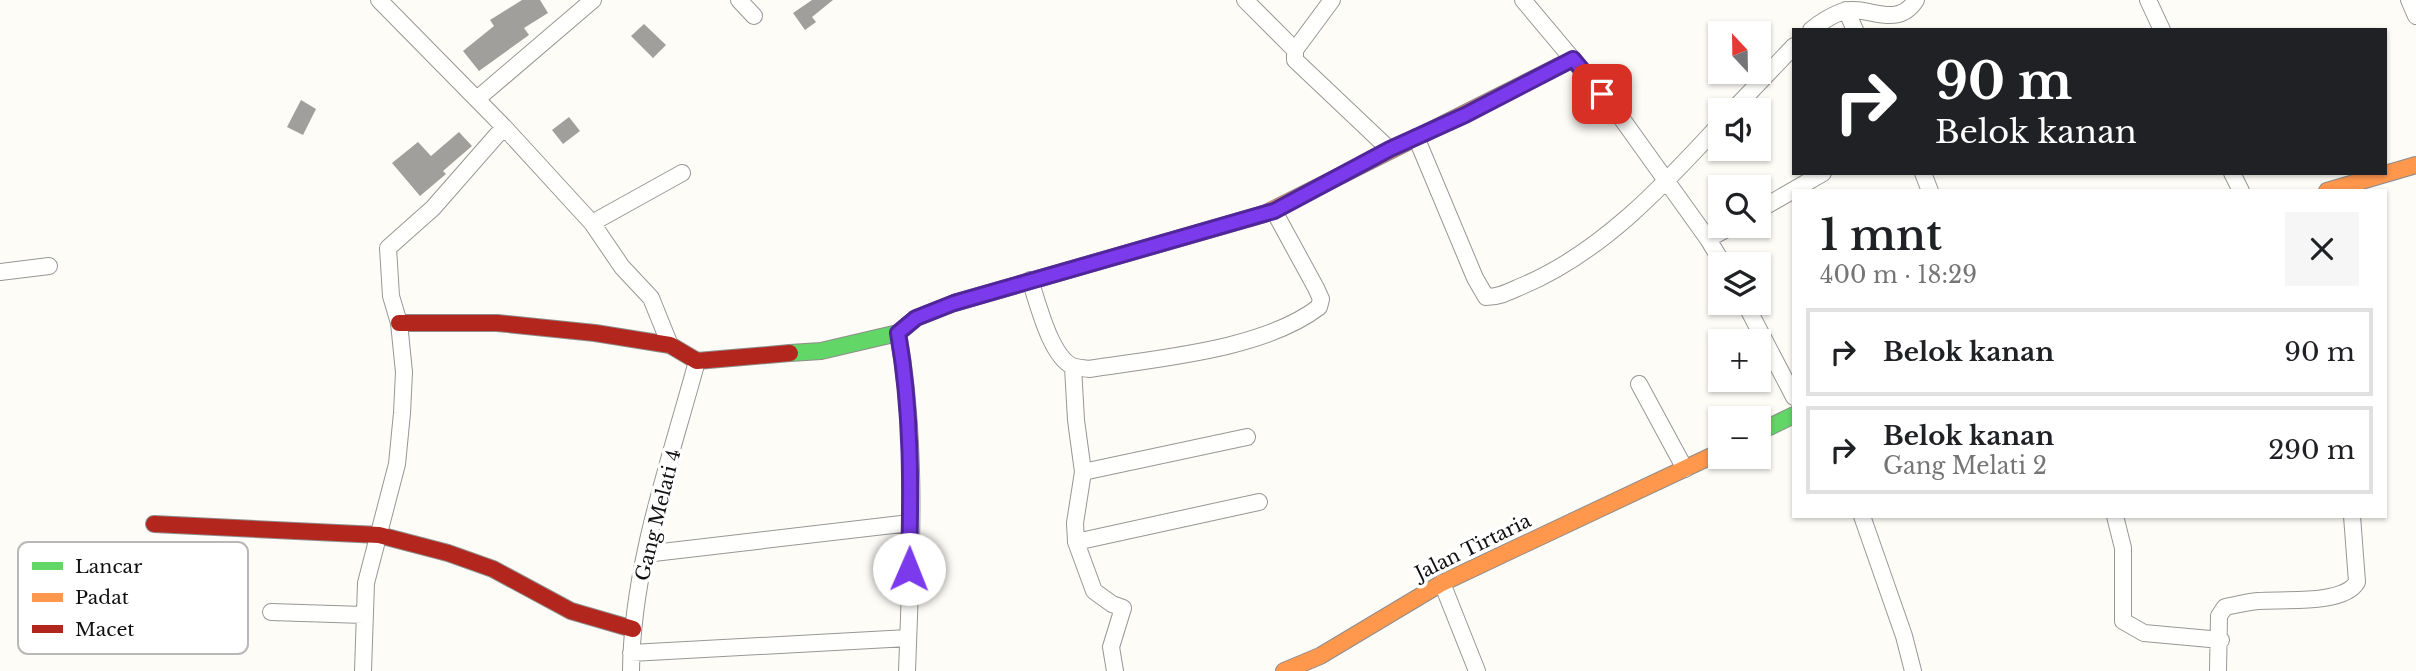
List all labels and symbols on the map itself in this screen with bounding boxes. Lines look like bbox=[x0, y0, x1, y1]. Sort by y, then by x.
north arrow bbox=[1708, 21, 1771, 84]
pin bbox=[1572, 64, 1632, 124]
street label: Gang Melati 4 bbox=[631, 447, 685, 583]
street label: Jalan Tirtaria bbox=[1409, 509, 1535, 586]
position arrow bbox=[872, 532, 946, 606]
legend bbox=[18, 542, 248, 654]
text: Lancar bbox=[75, 555, 142, 578]
text: Padat bbox=[75, 586, 130, 609]
text: Macet bbox=[75, 618, 135, 641]

